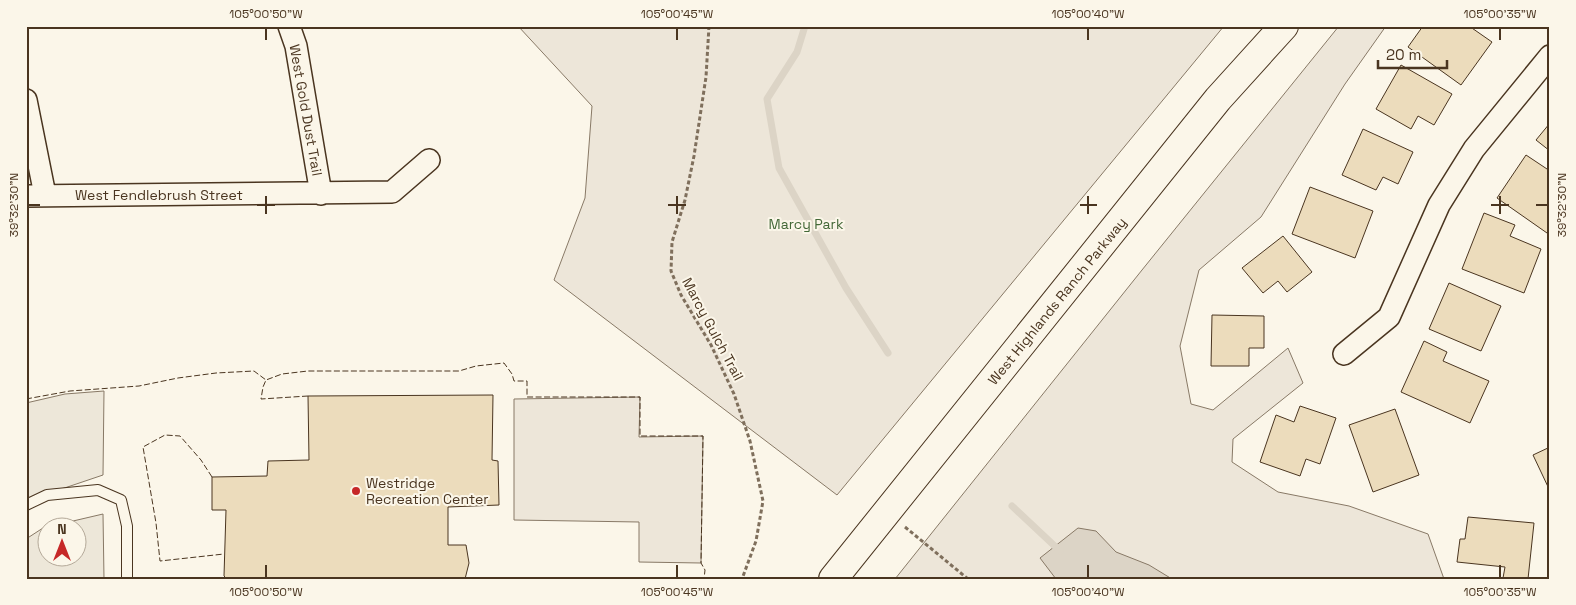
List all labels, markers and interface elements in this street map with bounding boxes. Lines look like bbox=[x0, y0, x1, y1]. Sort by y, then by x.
text: 105°00'50"W bbox=[229, 6, 303, 22]
text: 105°00'45"W bbox=[641, 6, 714, 22]
text: 105°00'40"W bbox=[1051, 6, 1125, 22]
text: 105°00'35"W bbox=[1464, 6, 1537, 22]
scale bar bbox=[1378, 38, 1447, 70]
street label: West Gold Dust Trail bbox=[286, 43, 326, 177]
text: 20 m bbox=[1386, 45, 1421, 64]
text: 39°32'30"N bbox=[6, 173, 22, 237]
text: 39°32'30"N bbox=[1554, 173, 1570, 237]
street label: West Fendlebrush Street bbox=[75, 186, 243, 204]
street label: West Highlands Ranch Parkway bbox=[984, 214, 1130, 388]
park label: Marcy Park bbox=[769, 215, 844, 233]
street label: Marcy Gulch Trail bbox=[678, 274, 748, 384]
place label: Westridge Recreation Center bbox=[366, 474, 489, 508]
marker: Westridge Recreation Center bbox=[350, 485, 362, 497]
north arrow bbox=[38, 518, 88, 568]
text: N bbox=[57, 520, 67, 538]
text: 105°00'50"W bbox=[229, 584, 303, 600]
text: 105°00'45"W bbox=[641, 584, 714, 600]
text: 105°00'40"W bbox=[1051, 584, 1125, 600]
text: 105°00'35"W bbox=[1464, 584, 1537, 600]

